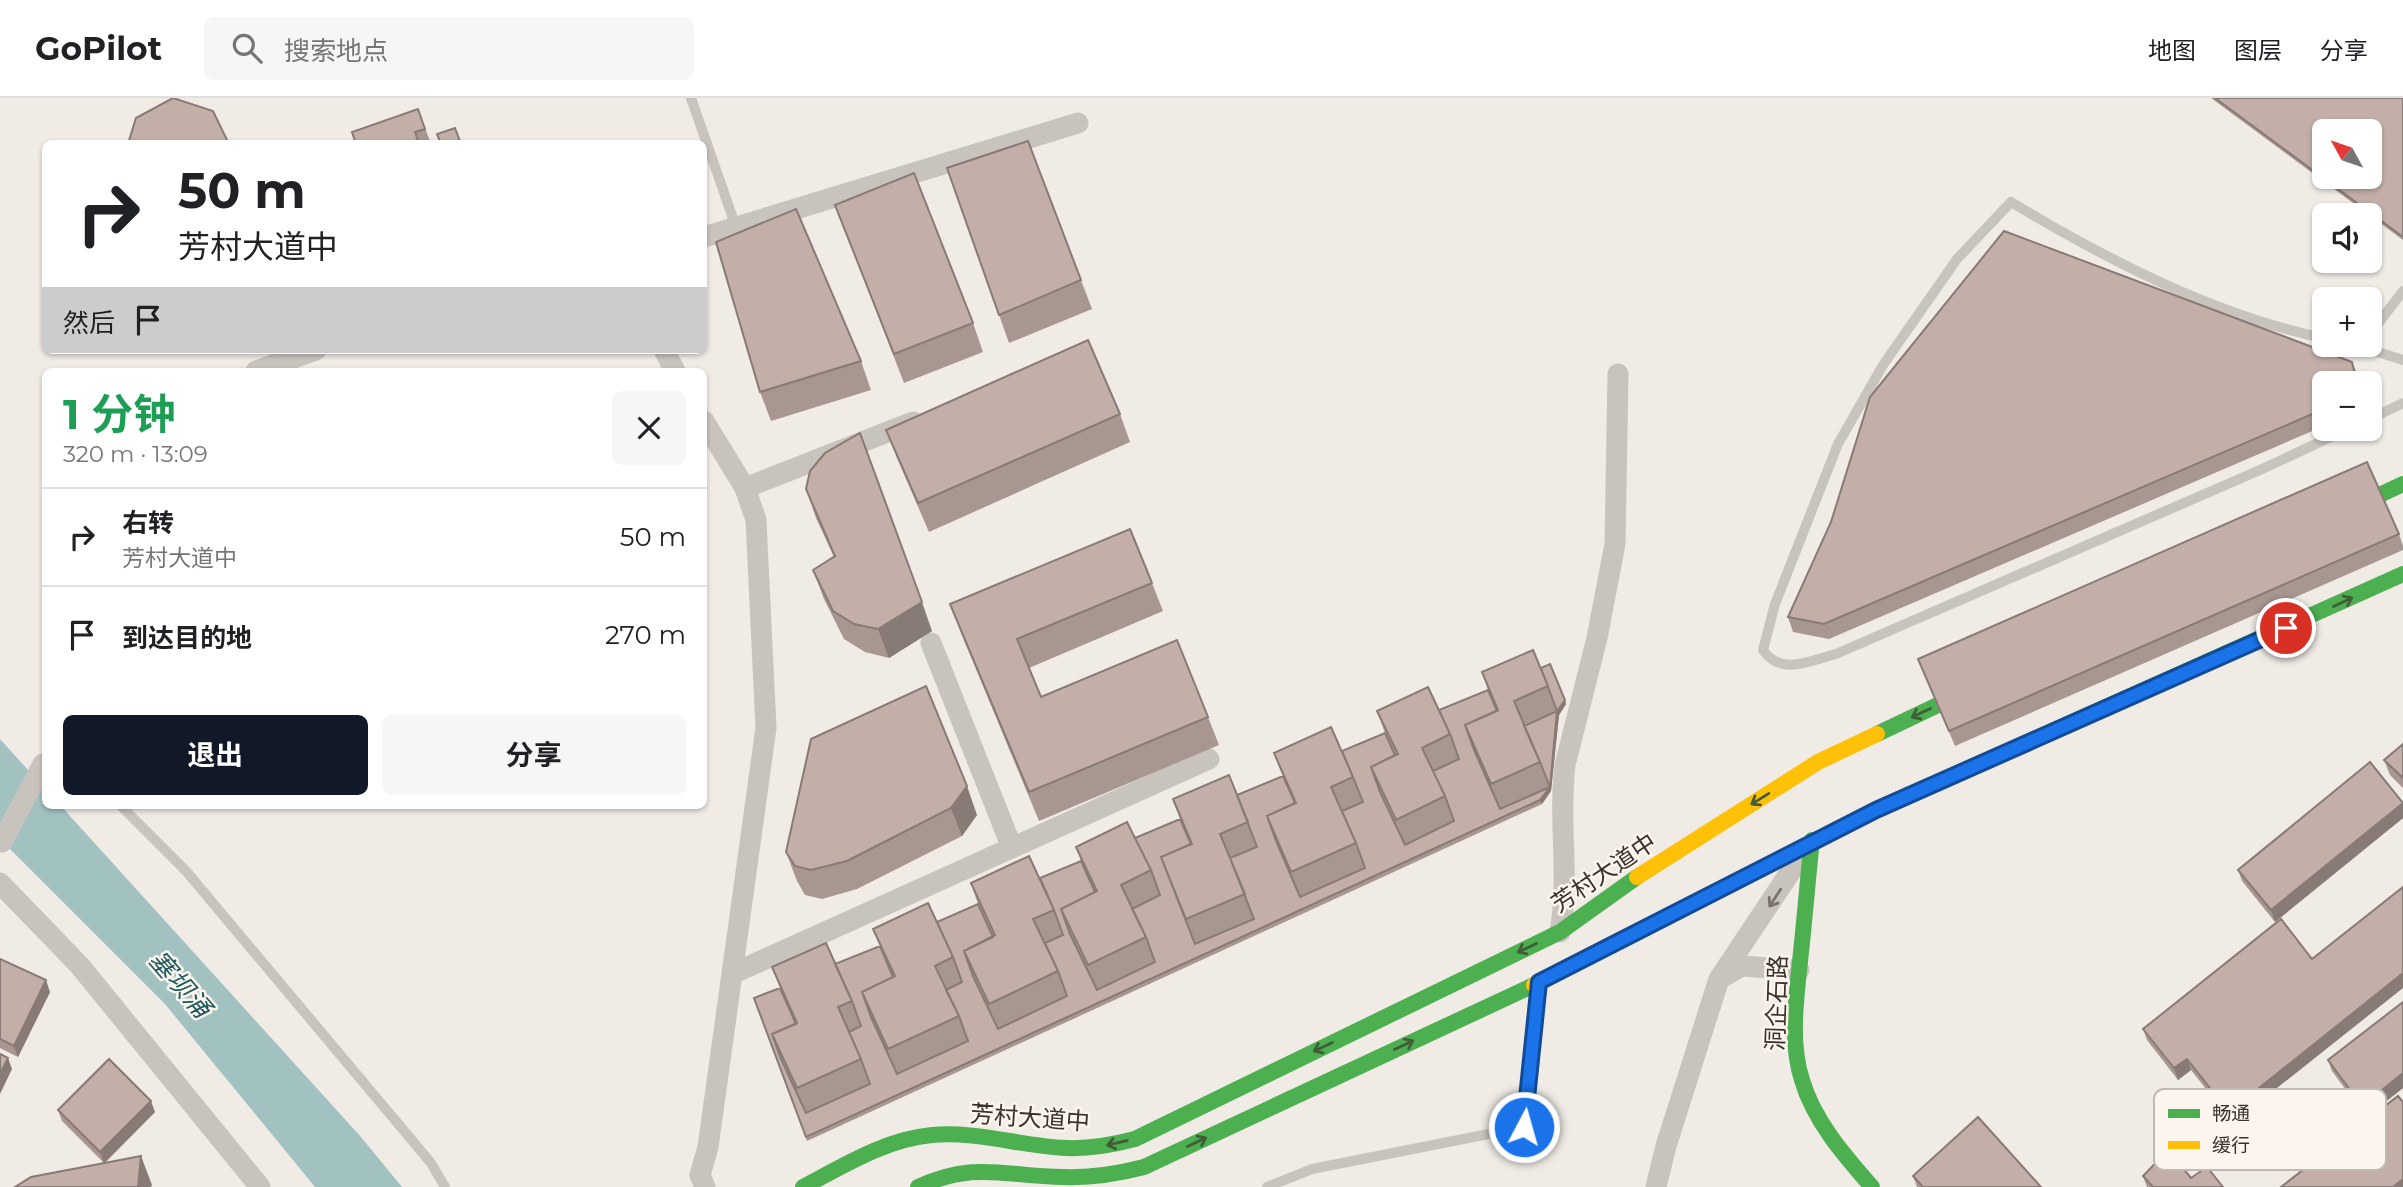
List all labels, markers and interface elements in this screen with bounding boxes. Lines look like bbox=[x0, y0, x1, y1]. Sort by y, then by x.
search box bbox=[204, 17, 694, 80]
text: GoPilot bbox=[35, 28, 162, 68]
icon: search bbox=[228, 29, 266, 67]
text: 搜索地点 bbox=[284, 35, 388, 67]
text: 地图 bbox=[2148, 36, 2196, 65]
text: 图层 bbox=[2234, 36, 2282, 65]
text: 分享 bbox=[2320, 36, 2368, 65]
north arrow bbox=[2312, 119, 2382, 189]
map controls bbox=[2312, 119, 2382, 441]
text: 50 m bbox=[178, 161, 306, 220]
icon: right bbox=[63, 168, 154, 259]
button: sound bbox=[2312, 203, 2382, 273]
text: 芳村大道中 bbox=[178, 227, 338, 266]
button: + bbox=[2312, 287, 2382, 357]
icon: arrive bbox=[129, 301, 167, 339]
text: 然后 bbox=[63, 307, 115, 339]
button: − bbox=[2312, 371, 2382, 441]
text: 1 分钟 bbox=[63, 388, 175, 440]
button: close bbox=[612, 391, 686, 465]
text: 320 m · 13:09 bbox=[63, 440, 208, 468]
text: 右转 bbox=[122, 507, 174, 539]
icon: right bbox=[63, 518, 101, 556]
text: 50 m bbox=[620, 521, 686, 553]
text: 芳村大道中 bbox=[122, 544, 237, 572]
one-way arrow bbox=[2332, 594, 2353, 608]
pin bbox=[2256, 598, 2316, 658]
icon: arrive bbox=[2267, 609, 2305, 647]
icon: arrive bbox=[63, 616, 101, 654]
text: 270 m bbox=[605, 619, 686, 651]
text: 到达目的地 bbox=[122, 622, 252, 654]
one-way arrow bbox=[1911, 707, 1932, 720]
button: 退出 bbox=[63, 715, 368, 795]
button: 分享 bbox=[382, 715, 686, 795]
one-way arrow bbox=[1751, 791, 1770, 806]
street label: 芳村大道中 bbox=[1546, 827, 1662, 918]
one-way arrow bbox=[1768, 888, 1782, 907]
one-way arrow bbox=[1517, 941, 1538, 955]
water label: 塞坝涌 bbox=[142, 944, 220, 1026]
street label: 洞企石路 bbox=[1760, 955, 1793, 1051]
one-way arrow bbox=[1393, 1038, 1414, 1051]
one-way arrow bbox=[1313, 1041, 1334, 1055]
legend bbox=[2154, 1089, 2386, 1170]
position arrow bbox=[1487, 1090, 1561, 1164]
street label: 芳村大道中 bbox=[969, 1099, 1091, 1136]
text: 畅通 bbox=[2212, 1102, 2250, 1125]
text: 缓行 bbox=[2212, 1134, 2250, 1157]
one-way arrow bbox=[1186, 1135, 1208, 1148]
one-way arrow bbox=[1106, 1137, 1129, 1150]

